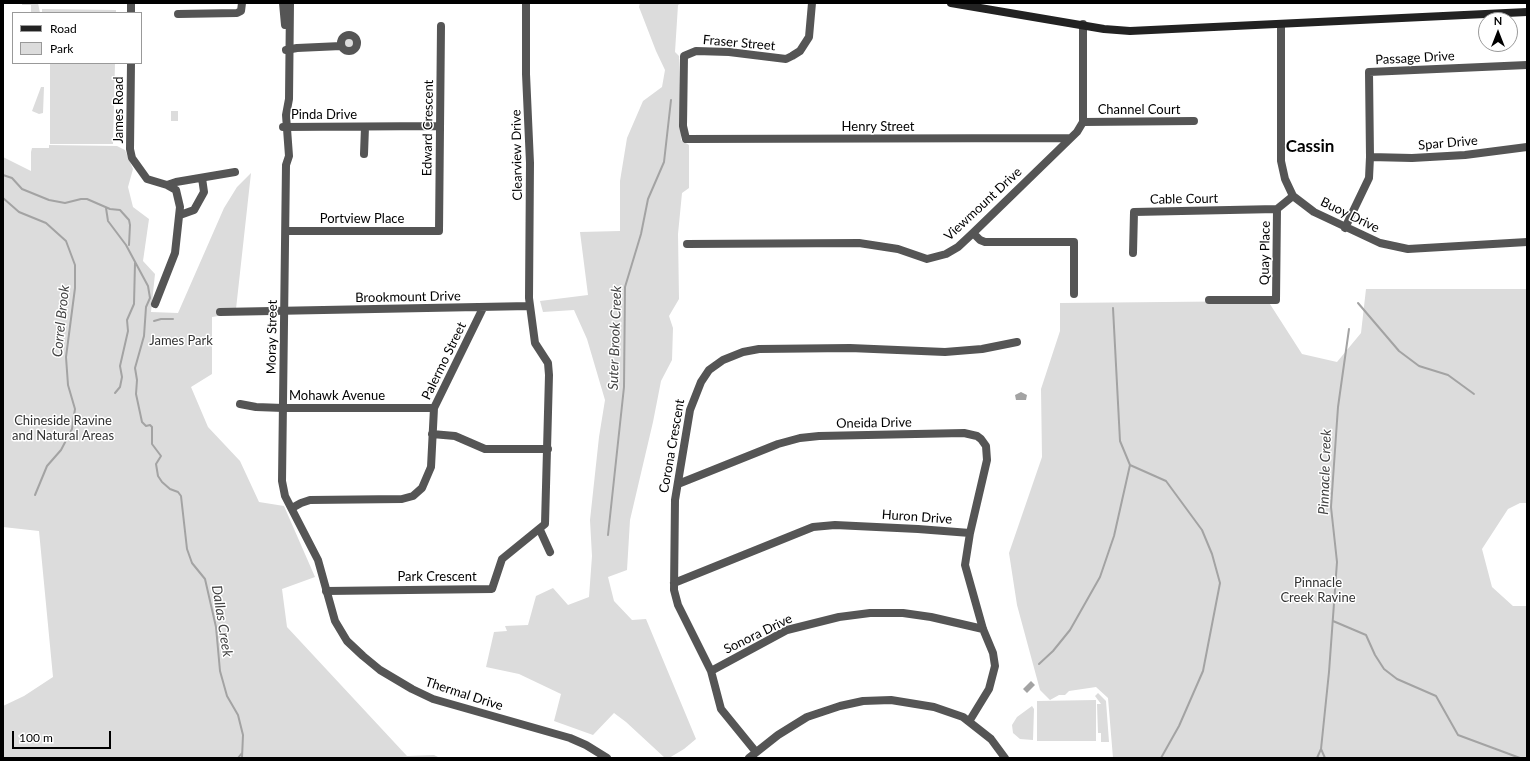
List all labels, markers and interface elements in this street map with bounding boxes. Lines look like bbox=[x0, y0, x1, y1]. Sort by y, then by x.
legend bbox=[12, 12, 142, 64]
north arrow bbox=[1478, 12, 1518, 52]
text: N bbox=[1494, 14, 1502, 27]
text: Road bbox=[50, 21, 77, 36]
street label: Fraser Street bbox=[702, 32, 776, 54]
text: Park bbox=[50, 41, 73, 56]
street label: Passage Drive bbox=[1375, 48, 1455, 68]
street label: James Road bbox=[111, 76, 127, 144]
street label: Edward Crescent bbox=[419, 80, 437, 176]
street label: Channel Court bbox=[1098, 102, 1180, 118]
street label: Pinda Drive bbox=[291, 107, 357, 123]
street label: Clearview Drive bbox=[508, 109, 526, 201]
street label: Henry Street bbox=[842, 119, 914, 135]
street label: Spar Drive bbox=[1418, 133, 1478, 153]
district label: Cassin bbox=[1286, 137, 1334, 157]
street label: Viewmount Drive bbox=[941, 164, 1025, 244]
street label: Cable Court bbox=[1150, 191, 1218, 207]
street label: Buoy Drive bbox=[1318, 194, 1382, 236]
street label: Portview Place bbox=[320, 211, 404, 227]
street label: Quay Place bbox=[1257, 221, 1273, 285]
water label: Correl Brook bbox=[49, 284, 73, 358]
water label: Suter Brook Creek bbox=[605, 286, 625, 390]
street label: Brookmount Drive bbox=[355, 288, 461, 306]
street label: Moray Street bbox=[264, 300, 280, 374]
street label: Palermo Street bbox=[419, 320, 469, 402]
park label: James Park bbox=[149, 333, 213, 349]
street label: Mohawk Avenue bbox=[289, 388, 385, 404]
street label: Corona Crescent bbox=[656, 398, 688, 494]
park label: Chineside Ravine and Natural Areas bbox=[12, 413, 114, 444]
street label: Oneida Drive bbox=[836, 415, 912, 431]
water label: Pinnacle Creek bbox=[1315, 429, 1335, 515]
street label: Huron Drive bbox=[881, 507, 953, 527]
street label: Park Crescent bbox=[397, 569, 477, 585]
park label: Pinnacle Creek Ravine bbox=[1280, 575, 1356, 606]
water label: Dallas Creek bbox=[208, 584, 236, 658]
street label: Sonora Drive bbox=[721, 611, 795, 657]
street label: Thermal Drive bbox=[423, 674, 505, 714]
scale bar bbox=[14, 723, 113, 749]
text: 100 m bbox=[19, 730, 53, 745]

